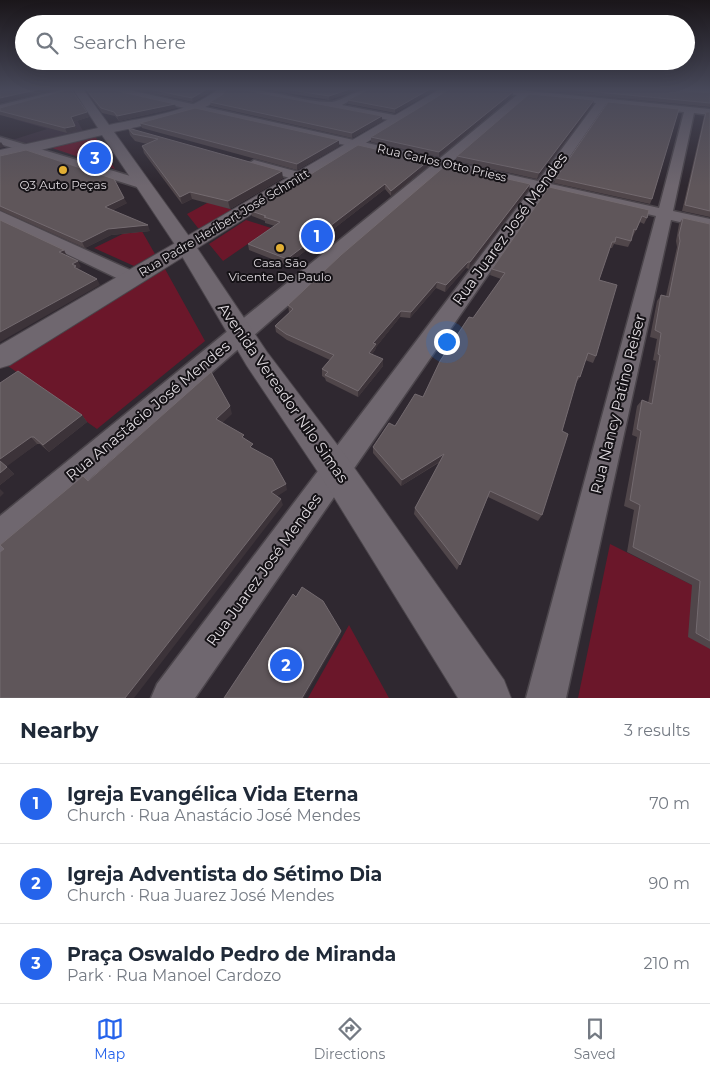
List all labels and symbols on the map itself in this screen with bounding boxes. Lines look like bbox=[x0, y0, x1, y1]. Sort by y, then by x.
pin: 3 bbox=[79, 139, 111, 177]
street label: Rua Carlos Otto Priess bbox=[376, 140, 508, 185]
street label: Rua Juarez José Mendes bbox=[448, 149, 571, 309]
marker: Q3 Auto Peças bbox=[57, 164, 69, 176]
street label: Rua Padre Heribert José Schmitt bbox=[136, 166, 312, 280]
place label: Q3 Auto Peças bbox=[19, 177, 107, 192]
pin: 1 bbox=[301, 217, 333, 255]
marker: Casa São Vicente De Paulo bbox=[274, 242, 286, 254]
place label: Casa São Vicente De Paulo bbox=[228, 255, 332, 284]
street label: Avenida Vereador Nilo Simas bbox=[214, 299, 353, 486]
street label: Rua Nancy Patino Reiser bbox=[586, 312, 649, 496]
your location bbox=[434, 329, 460, 355]
street label: Rua Anastácio José Mendes bbox=[62, 336, 234, 485]
street label: Rua Juarez José Mendes bbox=[202, 490, 325, 650]
pin: 2 bbox=[270, 646, 302, 684]

